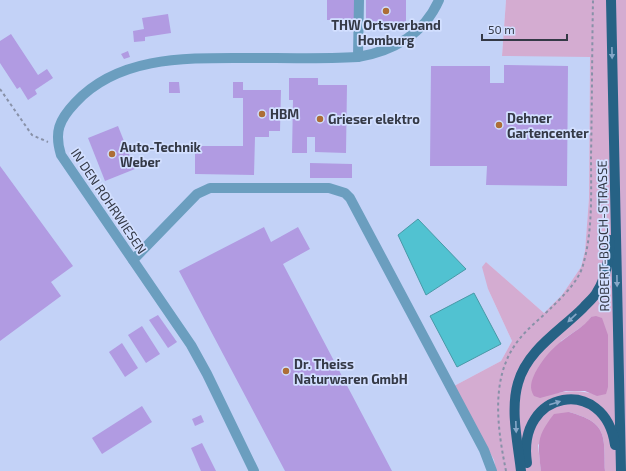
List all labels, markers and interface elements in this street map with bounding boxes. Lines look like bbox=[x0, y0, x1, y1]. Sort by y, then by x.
marker: THW Ortsverband Homburg bbox=[381, 6, 391, 16]
scale bar bbox=[482, 16, 567, 42]
place label: THW Ortsverband Homburg bbox=[331, 17, 441, 48]
text: 50 m bbox=[488, 22, 515, 36]
one-way arrow bbox=[609, 47, 615, 60]
place label: HBM bbox=[270, 106, 299, 122]
marker: HBM bbox=[257, 109, 267, 119]
place label: Dehner Gartencenter bbox=[507, 110, 589, 141]
place label: Grieser elektro bbox=[328, 111, 420, 127]
marker: Grieser elektro bbox=[315, 114, 325, 124]
marker: Dehner Gartencenter bbox=[494, 120, 504, 130]
place label: Auto-Technik Weber bbox=[120, 139, 202, 170]
street label: IN DEN ROHRWIESEN bbox=[68, 145, 150, 257]
marker: Auto-Technik Weber bbox=[107, 149, 117, 159]
street label: ROBERT-BOSCH-STRASSE bbox=[594, 160, 612, 312]
one-way arrow bbox=[614, 275, 621, 287]
one-way arrow bbox=[567, 313, 577, 323]
place label: Dr. Theiss Naturwaren GmbH bbox=[294, 356, 408, 387]
marker: Dr. Theiss Naturwaren GmbH bbox=[281, 366, 291, 376]
one-way arrow bbox=[549, 400, 561, 406]
one-way arrow bbox=[513, 421, 520, 433]

